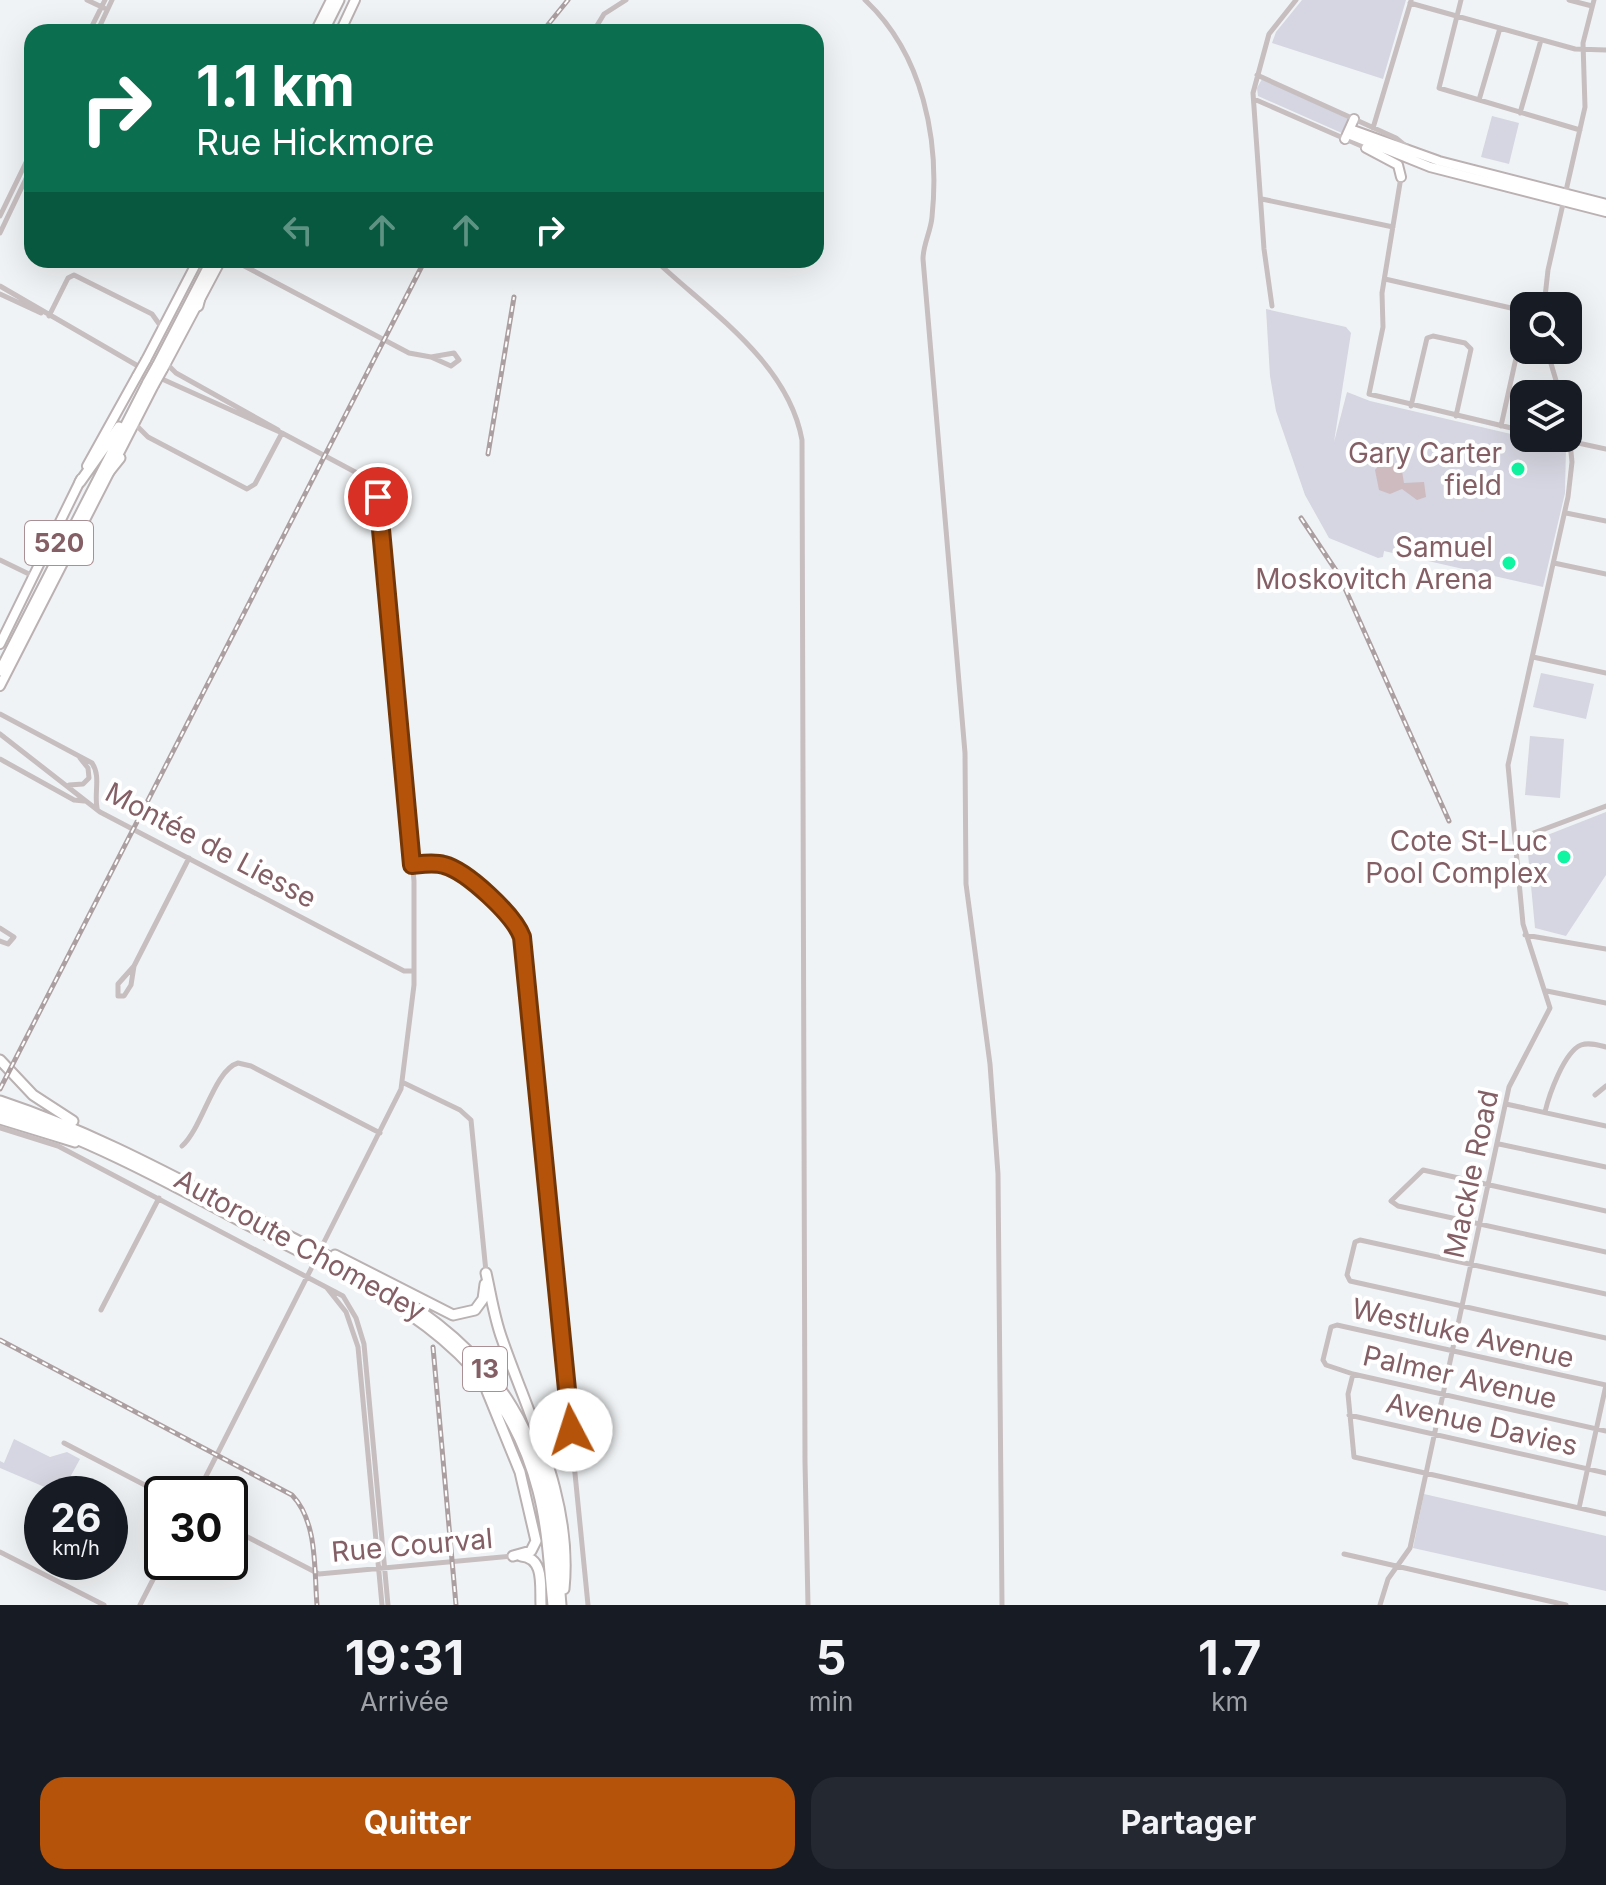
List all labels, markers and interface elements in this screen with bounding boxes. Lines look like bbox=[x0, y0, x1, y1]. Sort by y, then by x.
text: 1.1 km bbox=[196, 52, 355, 120]
icon: right bbox=[64, 56, 168, 160]
text: Rue Hickmore bbox=[196, 120, 434, 164]
icon: left bbox=[276, 208, 320, 252]
icon: ahead bbox=[360, 208, 404, 252]
icon: ahead bbox=[444, 208, 488, 252]
icon: right bbox=[528, 208, 572, 252]
map controls bbox=[1510, 292, 1582, 452]
button: search bbox=[1510, 292, 1582, 364]
button: layers bbox=[1510, 380, 1582, 452]
place label: Gary Carter field bbox=[1348, 436, 1502, 502]
marker: Gary Carter field bbox=[1509, 460, 1527, 478]
pin bbox=[344, 463, 412, 531]
icon: arrive bbox=[356, 475, 400, 519]
road number: 520 bbox=[25, 521, 93, 565]
place label: Samuel Moskovitch Arena bbox=[1255, 530, 1493, 596]
marker: Samuel Moskovitch Arena bbox=[1500, 554, 1518, 572]
street label: Montée de Liesse bbox=[100, 775, 322, 915]
place label: Cote St-Luc Pool Complex bbox=[1365, 824, 1548, 890]
marker: Cote St-Luc Pool Complex bbox=[1555, 848, 1573, 866]
street label: Mackle Road bbox=[1437, 1087, 1505, 1261]
street label: Autoroute Chomedey bbox=[169, 1162, 431, 1328]
street label: Westluke Avenue bbox=[1349, 1291, 1577, 1375]
street label: Palmer Avenue bbox=[1360, 1338, 1560, 1416]
road number: 13 bbox=[463, 1347, 507, 1391]
street label: Avenue Davies bbox=[1383, 1385, 1581, 1463]
position arrow bbox=[529, 1388, 613, 1472]
speed limit sign: 30 bbox=[144, 1476, 248, 1580]
text: 26 bbox=[50, 1493, 102, 1542]
street label: Rue Courval bbox=[330, 1521, 494, 1569]
text: km/h bbox=[52, 1536, 100, 1560]
text: 19:31 bbox=[345, 1628, 464, 1687]
text: 5 bbox=[816, 1628, 846, 1687]
text: 1.7 bbox=[1198, 1628, 1261, 1687]
text: Arrivée bbox=[360, 1686, 449, 1717]
text: min bbox=[809, 1686, 853, 1717]
text: km bbox=[1211, 1686, 1248, 1717]
button: Quitter bbox=[40, 1777, 795, 1869]
button: Partager bbox=[811, 1777, 1566, 1869]

